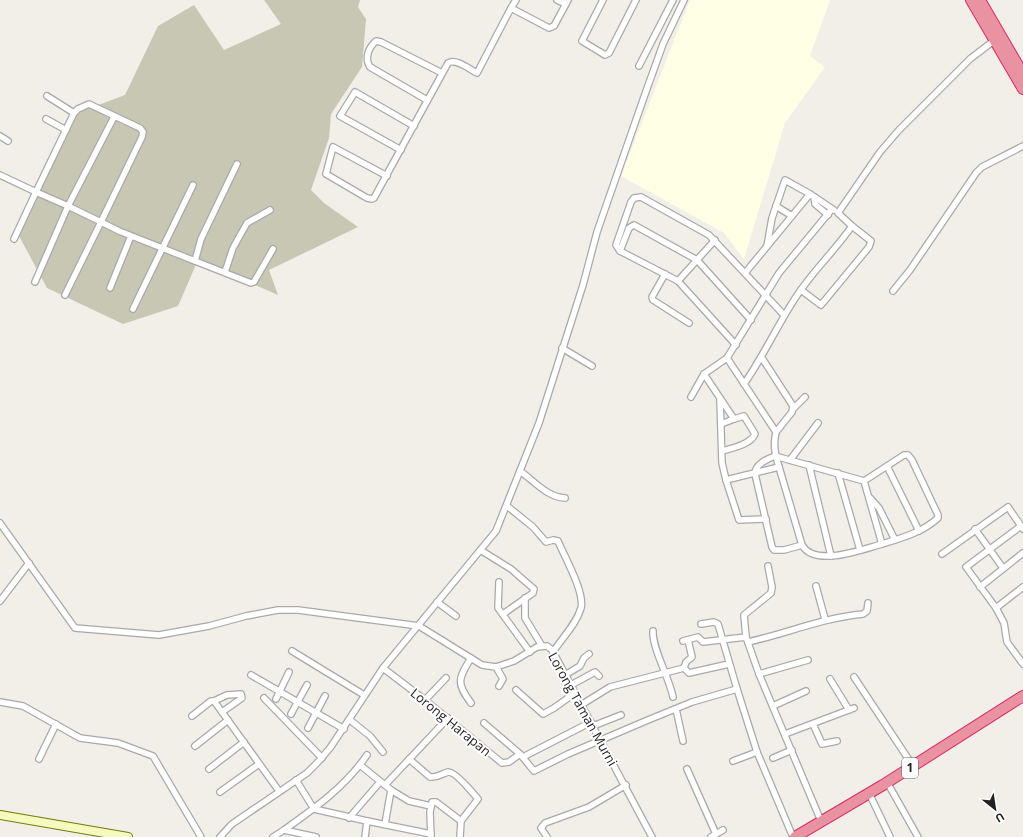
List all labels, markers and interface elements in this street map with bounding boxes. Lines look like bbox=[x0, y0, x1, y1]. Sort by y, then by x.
street label: Lorong Taman Murni bbox=[544, 649, 622, 769]
street label: Lorong Harapan bbox=[407, 684, 495, 760]
road number: 1 bbox=[902, 758, 918, 778]
north arrow bbox=[975, 789, 1015, 829]
text: U bbox=[993, 810, 1008, 827]

